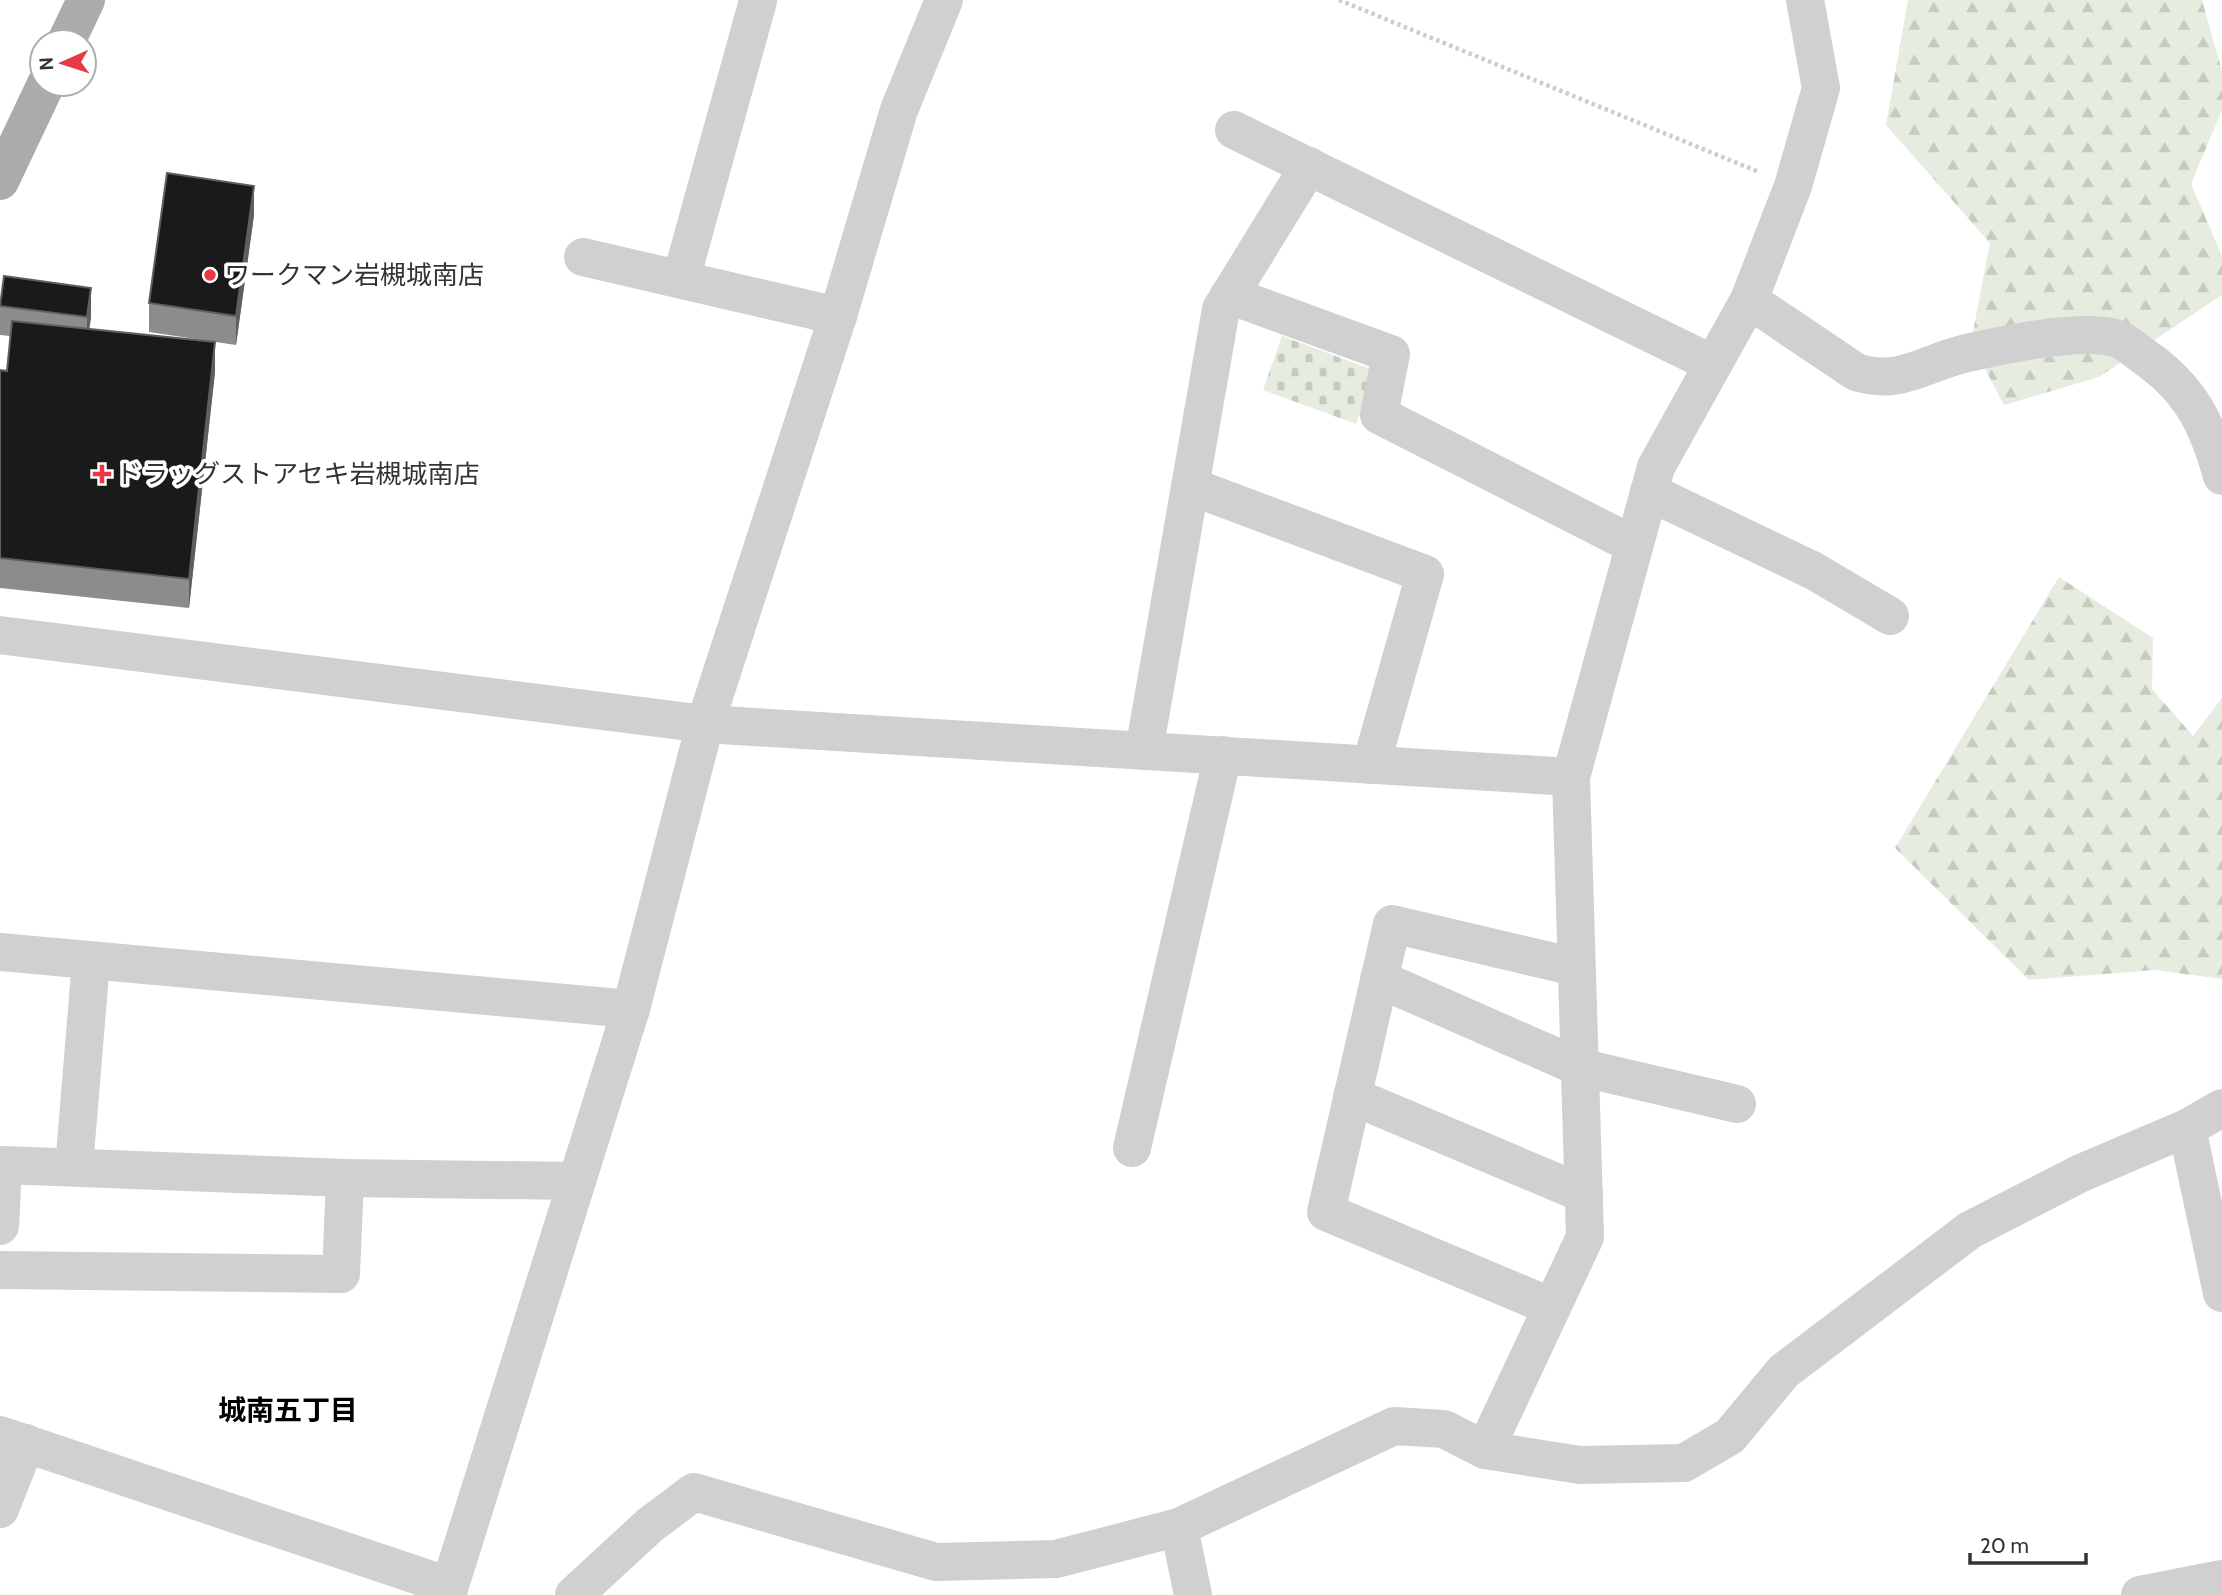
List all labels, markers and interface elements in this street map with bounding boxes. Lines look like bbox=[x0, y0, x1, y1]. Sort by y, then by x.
north arrow bbox=[28, 28, 98, 98]
text: N bbox=[35, 57, 58, 71]
place label: ワークマン岩槻城南店 bbox=[224, 259, 484, 291]
marker: ワークマン岩槻城南店 bbox=[202, 267, 218, 283]
place label: ドラッグストアセキ岩槻城南店 bbox=[116, 458, 479, 490]
marker: ドラッグストアセキ岩槻城南店 bbox=[94, 466, 110, 482]
district label: 城南五丁目 bbox=[218, 1393, 358, 1427]
scale bar bbox=[1970, 1522, 2086, 1566]
text: 20 m bbox=[1980, 1533, 2029, 1558]

